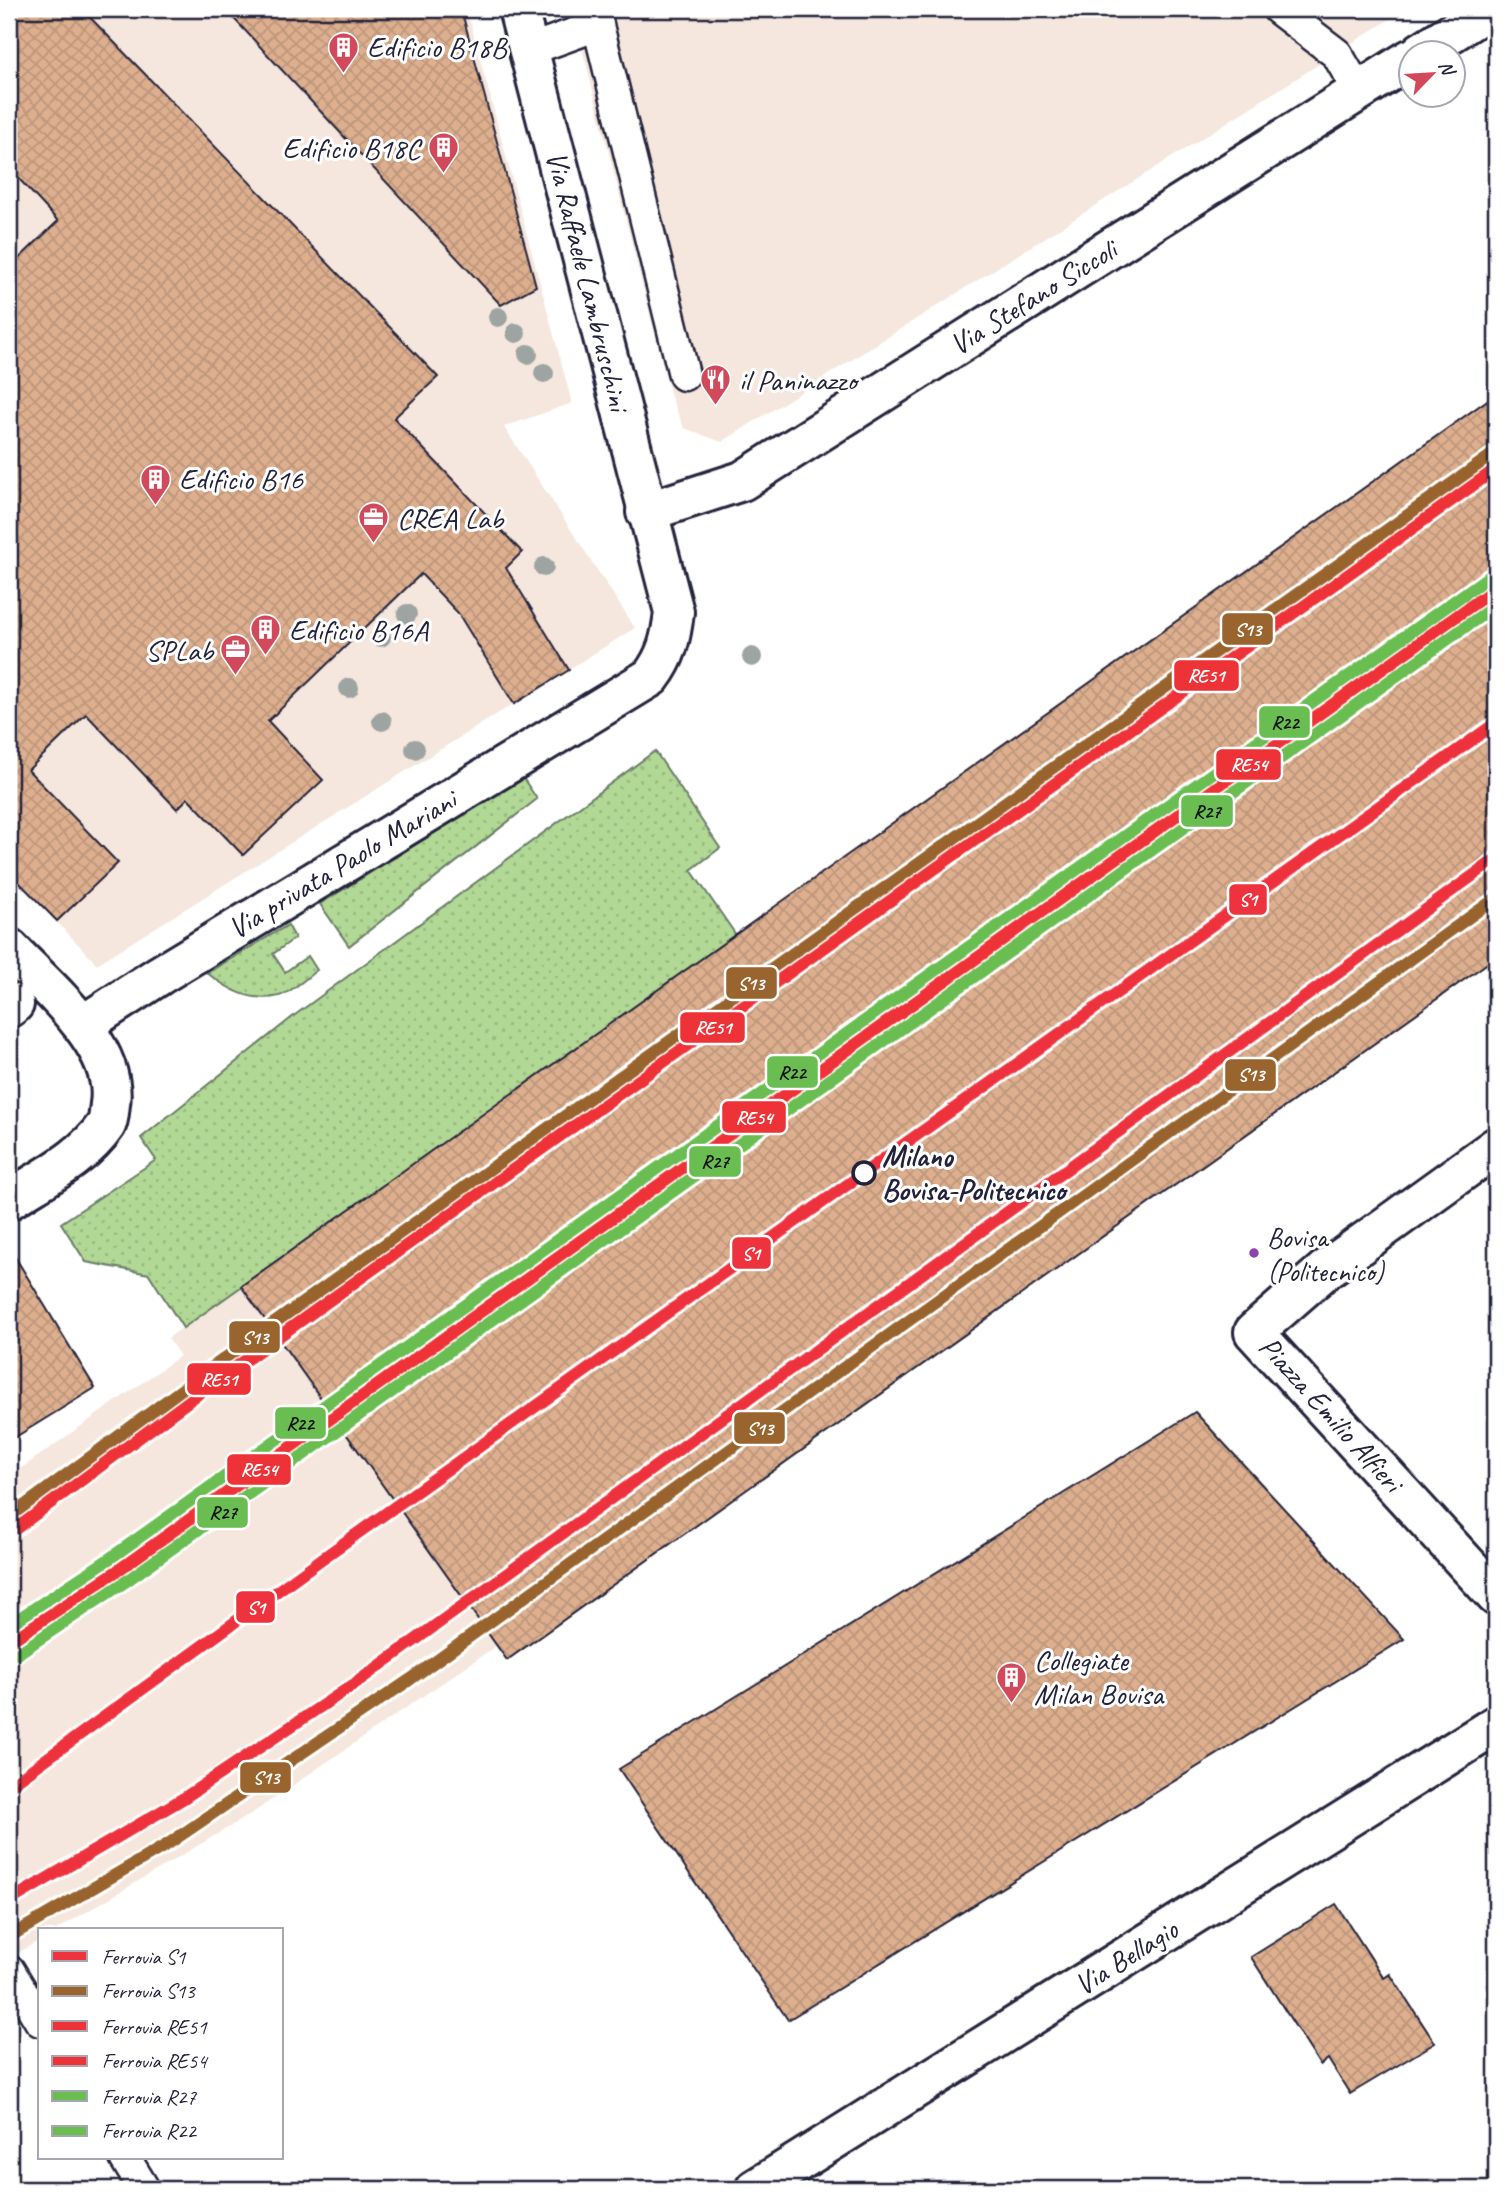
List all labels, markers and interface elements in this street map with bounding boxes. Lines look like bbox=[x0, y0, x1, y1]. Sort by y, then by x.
place label: Edificio B18B bbox=[367, 28, 509, 66]
building icon: Edificio B18B bbox=[327, 30, 361, 74]
north arrow bbox=[1396, 38, 1466, 108]
text: N bbox=[1433, 57, 1461, 81]
place label: Edificio B18C bbox=[282, 129, 423, 167]
building icon: Edificio B18C bbox=[426, 131, 460, 175]
street label: Via Raffaele Lambruschini bbox=[537, 147, 639, 418]
street label: Via Stefano Siccoli bbox=[942, 229, 1126, 363]
place label: il Paninazzo bbox=[739, 361, 860, 399]
restaurant icon: il Paninazzo bbox=[699, 363, 733, 407]
place label: Edificio B16 bbox=[179, 460, 304, 498]
building icon: Edificio B16 bbox=[139, 462, 173, 506]
place label: CREA Lab bbox=[397, 499, 505, 537]
office icon: CREA Lab bbox=[357, 501, 391, 545]
place label: Edificio B16A bbox=[289, 611, 430, 649]
line badge: S13 bbox=[1221, 612, 1274, 646]
building icon: Edificio B16A bbox=[249, 613, 283, 657]
text: S13 bbox=[1235, 618, 1264, 642]
place label: SPLab bbox=[145, 631, 215, 669]
office icon: SPLab bbox=[219, 633, 253, 677]
line badge: RE51 bbox=[1173, 659, 1240, 692]
text: RE51 bbox=[1188, 664, 1227, 688]
line badge: R22 bbox=[1258, 705, 1311, 739]
text: R22 bbox=[1271, 711, 1301, 735]
line badge: RE54 bbox=[1215, 748, 1282, 781]
text: RE54 bbox=[1231, 753, 1270, 777]
street label: Via privata Paolo Mariani bbox=[221, 779, 466, 947]
line badge: R27 bbox=[1180, 794, 1234, 828]
text: R27 bbox=[1193, 800, 1223, 824]
line badge: S1 bbox=[1228, 883, 1268, 916]
text: S1 bbox=[1239, 888, 1259, 912]
line badge: S13 bbox=[725, 966, 778, 1000]
text: S13 bbox=[738, 972, 767, 996]
line badge: RE51 bbox=[679, 1011, 746, 1044]
text: RE51 bbox=[695, 1016, 734, 1040]
line badge: R22 bbox=[766, 1055, 819, 1089]
line badge: S13 bbox=[1224, 1058, 1277, 1092]
text: R22 bbox=[778, 1061, 808, 1085]
text: S13 bbox=[1238, 1063, 1267, 1087]
line badge: RE54 bbox=[721, 1100, 787, 1134]
text: RE54 bbox=[736, 1106, 775, 1130]
place label: Milano Bovisa-Politecnico bbox=[882, 1137, 1068, 1209]
line badge: R27 bbox=[688, 1145, 742, 1178]
text: R27 bbox=[701, 1150, 731, 1174]
marker: Milano Bovisa-Politecnico bbox=[852, 1161, 876, 1185]
place label: Bovisa (Politecnico) bbox=[1267, 1220, 1386, 1289]
line badge: S1 bbox=[731, 1236, 772, 1270]
text: S1 bbox=[742, 1242, 762, 1266]
marker: Bovisa (Politecnico) bbox=[1247, 1246, 1261, 1260]
line badge: S13 bbox=[228, 1320, 281, 1354]
text: S13 bbox=[242, 1326, 271, 1350]
street label: Piazza Emilio Alfieri bbox=[1251, 1328, 1413, 1502]
line badge: RE51 bbox=[186, 1362, 252, 1396]
text: RE51 bbox=[201, 1368, 240, 1392]
line badge: R22 bbox=[274, 1406, 327, 1440]
line badge: S13 bbox=[733, 1411, 786, 1445]
text: R22 bbox=[286, 1412, 316, 1436]
text: S13 bbox=[747, 1417, 776, 1441]
line badge: RE54 bbox=[226, 1453, 292, 1486]
text: RE54 bbox=[241, 1458, 280, 1482]
line badge: R27 bbox=[196, 1496, 249, 1529]
text: R27 bbox=[209, 1501, 239, 1525]
line badge: S1 bbox=[235, 1590, 276, 1624]
text: S1 bbox=[247, 1596, 267, 1620]
place label: Collegiate Milan Bovisa bbox=[1034, 1641, 1165, 1713]
building icon: Collegiate Milan Bovisa bbox=[994, 1660, 1028, 1704]
line badge: S13 bbox=[239, 1761, 292, 1794]
text: S13 bbox=[253, 1766, 282, 1790]
street label: Via Bellagio bbox=[1067, 1910, 1186, 2004]
legend bbox=[38, 1928, 284, 2160]
text: Ferrovia S1 bbox=[102, 1944, 187, 1970]
text: Ferrovia S13 bbox=[102, 1978, 196, 2004]
text: Ferrovia RE51 bbox=[102, 2014, 208, 2040]
text: Ferrovia RE54 bbox=[102, 2048, 209, 2074]
text: Ferrovia R27 bbox=[102, 2084, 197, 2110]
text: Ferrovia R22 bbox=[102, 2118, 197, 2144]

